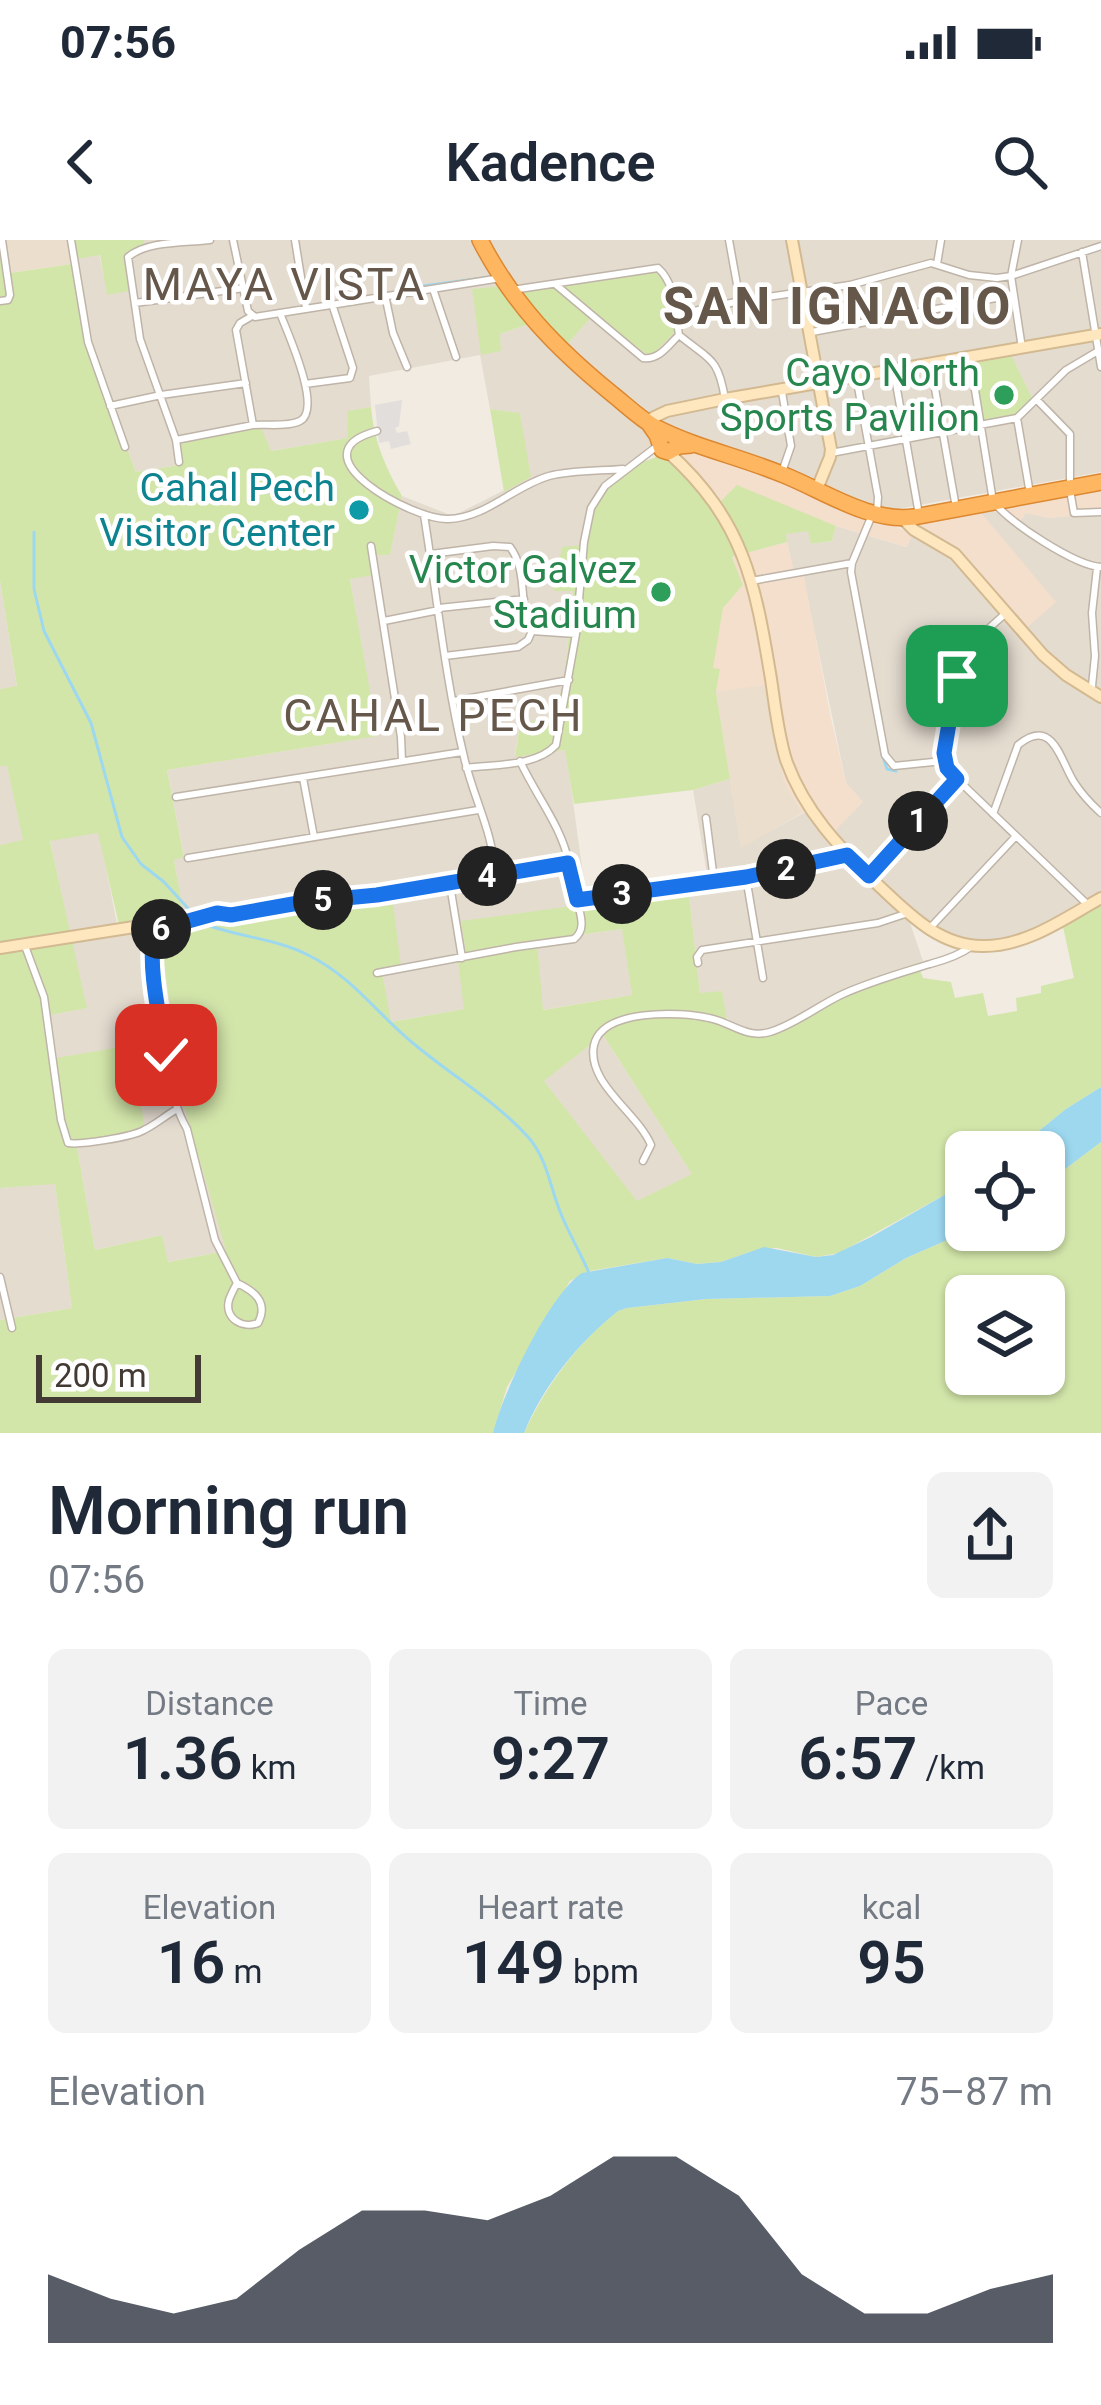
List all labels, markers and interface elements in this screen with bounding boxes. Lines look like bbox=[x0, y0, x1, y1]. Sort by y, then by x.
text: 07:56 bbox=[60, 16, 176, 69]
icon: back bbox=[48, 129, 114, 195]
icon: search bbox=[987, 129, 1053, 195]
text: Kadence bbox=[445, 131, 656, 194]
district label: MAYA VISTA bbox=[143, 258, 427, 311]
district label: SAN IGNACIO bbox=[663, 277, 1013, 336]
place label: Cayo North Sports Pavilion bbox=[720, 350, 980, 441]
marker: Cayo North Sports Pavilion bbox=[991, 382, 1017, 408]
place label: Cahal Pech Visitor Center bbox=[99, 465, 335, 556]
marker: Cahal Pech Visitor Center bbox=[346, 497, 372, 523]
place label: Victor Galvez Stadium bbox=[409, 547, 637, 638]
marker: Victor Galvez Stadium bbox=[648, 579, 674, 605]
pin bbox=[906, 625, 1008, 727]
icon: arrive bbox=[924, 643, 990, 709]
district label: CAHAL PECH bbox=[283, 689, 585, 742]
pin: 1 bbox=[888, 791, 948, 851]
text: 1 bbox=[909, 801, 927, 840]
pin: 2 bbox=[756, 839, 816, 899]
pin: 4 bbox=[457, 846, 517, 906]
text: 2 bbox=[777, 849, 795, 888]
text: 4 bbox=[478, 856, 496, 895]
pin: 3 bbox=[592, 864, 652, 924]
pin: 5 bbox=[293, 870, 353, 930]
text: 3 bbox=[613, 874, 631, 913]
text: 5 bbox=[314, 880, 332, 919]
pin: 6 bbox=[131, 899, 191, 959]
text: 6 bbox=[152, 909, 170, 948]
pin bbox=[115, 1004, 217, 1106]
icon: check bbox=[133, 1022, 199, 1088]
map controls bbox=[945, 1131, 1065, 1395]
button: locate bbox=[945, 1131, 1065, 1251]
button: layers bbox=[945, 1275, 1065, 1395]
scale bar bbox=[36, 1349, 201, 1402]
text: 200 m bbox=[54, 1356, 147, 1395]
button: share bbox=[927, 1472, 1053, 1598]
text: Morning run bbox=[48, 1473, 409, 1550]
text: 07:56 bbox=[48, 1557, 145, 1603]
text: Distance bbox=[145, 1684, 274, 1723]
text: Time bbox=[513, 1684, 588, 1723]
text: Pace bbox=[855, 1684, 928, 1723]
text: 1.36 bbox=[123, 1723, 243, 1794]
text: 9:27 bbox=[491, 1723, 610, 1794]
text: 6:57 bbox=[798, 1723, 917, 1794]
text: km bbox=[243, 1748, 296, 1787]
text: /km bbox=[917, 1748, 985, 1787]
text: Elevation bbox=[143, 1888, 276, 1927]
text: Heart rate bbox=[477, 1888, 624, 1927]
text: kcal bbox=[862, 1888, 921, 1927]
text: 16 bbox=[157, 1927, 225, 1998]
text: 149 bbox=[462, 1927, 565, 1998]
text: 95 bbox=[857, 1927, 926, 1998]
text: m bbox=[225, 1952, 262, 1991]
text: bpm bbox=[565, 1952, 639, 1991]
text: Elevation bbox=[48, 2069, 206, 2115]
text: 75–87 m bbox=[896, 2069, 1053, 2115]

